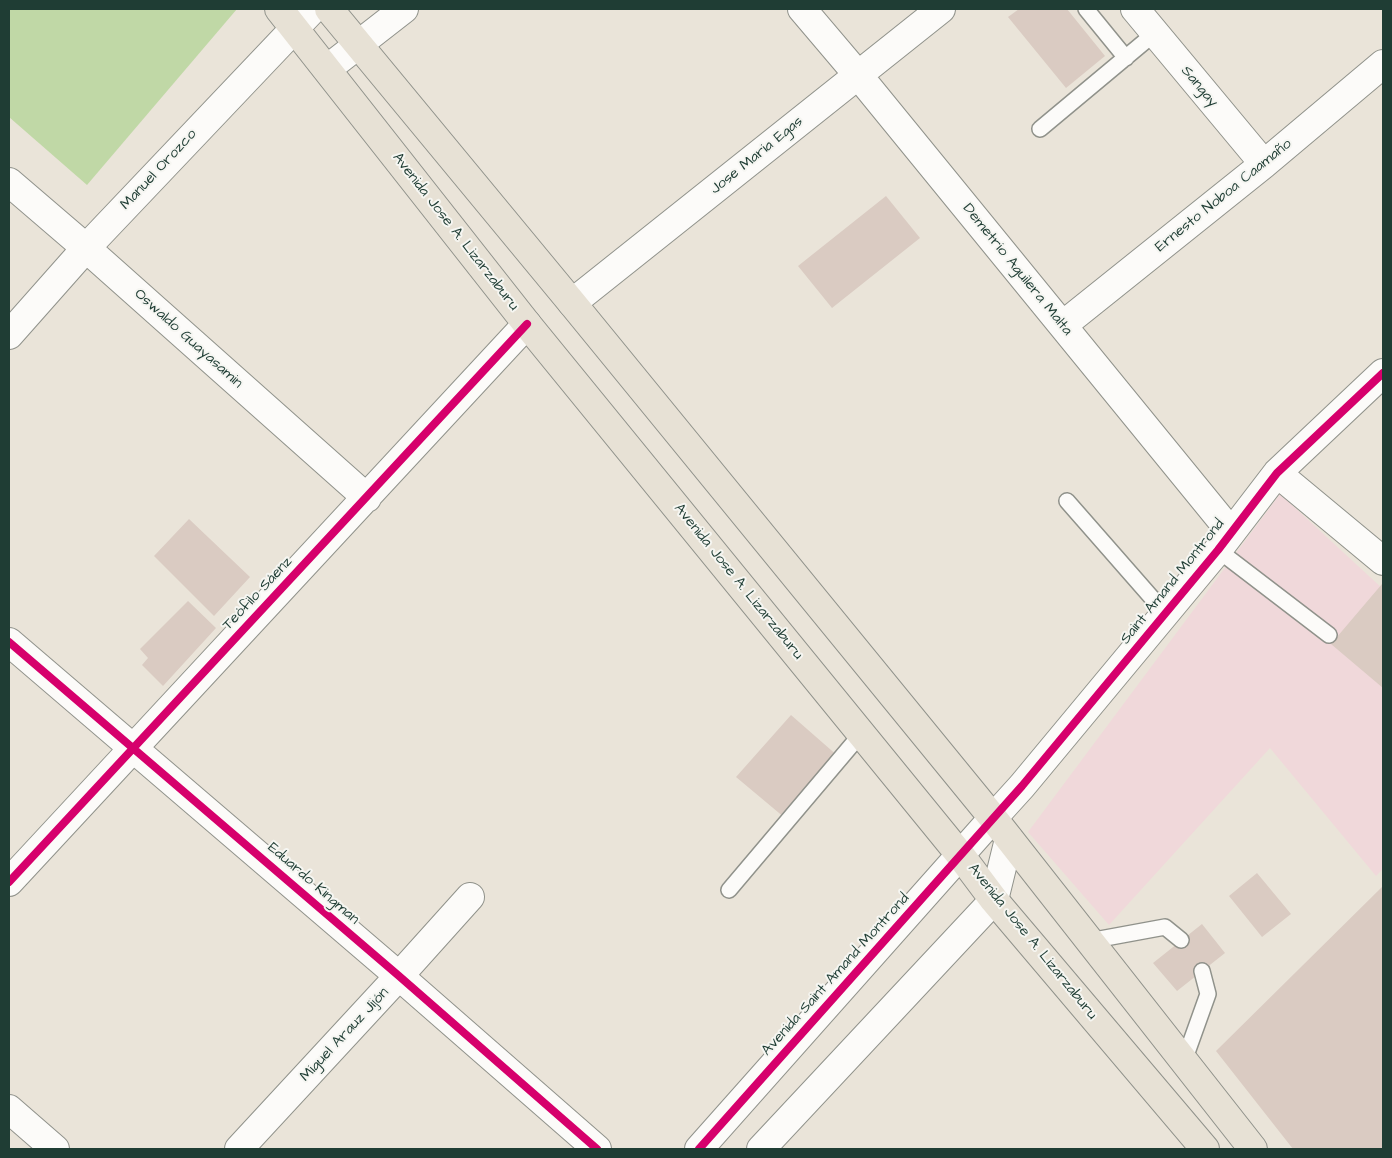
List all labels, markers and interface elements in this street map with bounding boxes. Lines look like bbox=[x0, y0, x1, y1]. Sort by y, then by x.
street label: Sangay bbox=[1177, 63, 1221, 111]
street label: Jose Maria Egas bbox=[707, 113, 807, 199]
street label: Manuel Orozco bbox=[117, 126, 201, 214]
street label: Ernesto Noboa Caamaño bbox=[1152, 135, 1296, 257]
street label: Avenida Jose A. Lizarzaburu bbox=[388, 149, 522, 315]
street label: Demetrio Aguilera Malta bbox=[958, 200, 1076, 340]
street label: Oswaldo Guayasamin bbox=[130, 285, 246, 393]
street label: Avenida Jose A. Lizarzaburu bbox=[670, 500, 806, 664]
street label: Saint Amand Montrond bbox=[1117, 516, 1229, 648]
street label: Teófilo Sáenz bbox=[219, 553, 297, 635]
street label: Eduardo Kingman bbox=[263, 839, 363, 929]
street label: Avenida Jose A. Lizarzaburu bbox=[964, 860, 1100, 1024]
street label: Avenida Saint Amand Montrond bbox=[758, 890, 914, 1060]
street label: Miguel Arauz Jijón bbox=[297, 984, 393, 1086]

